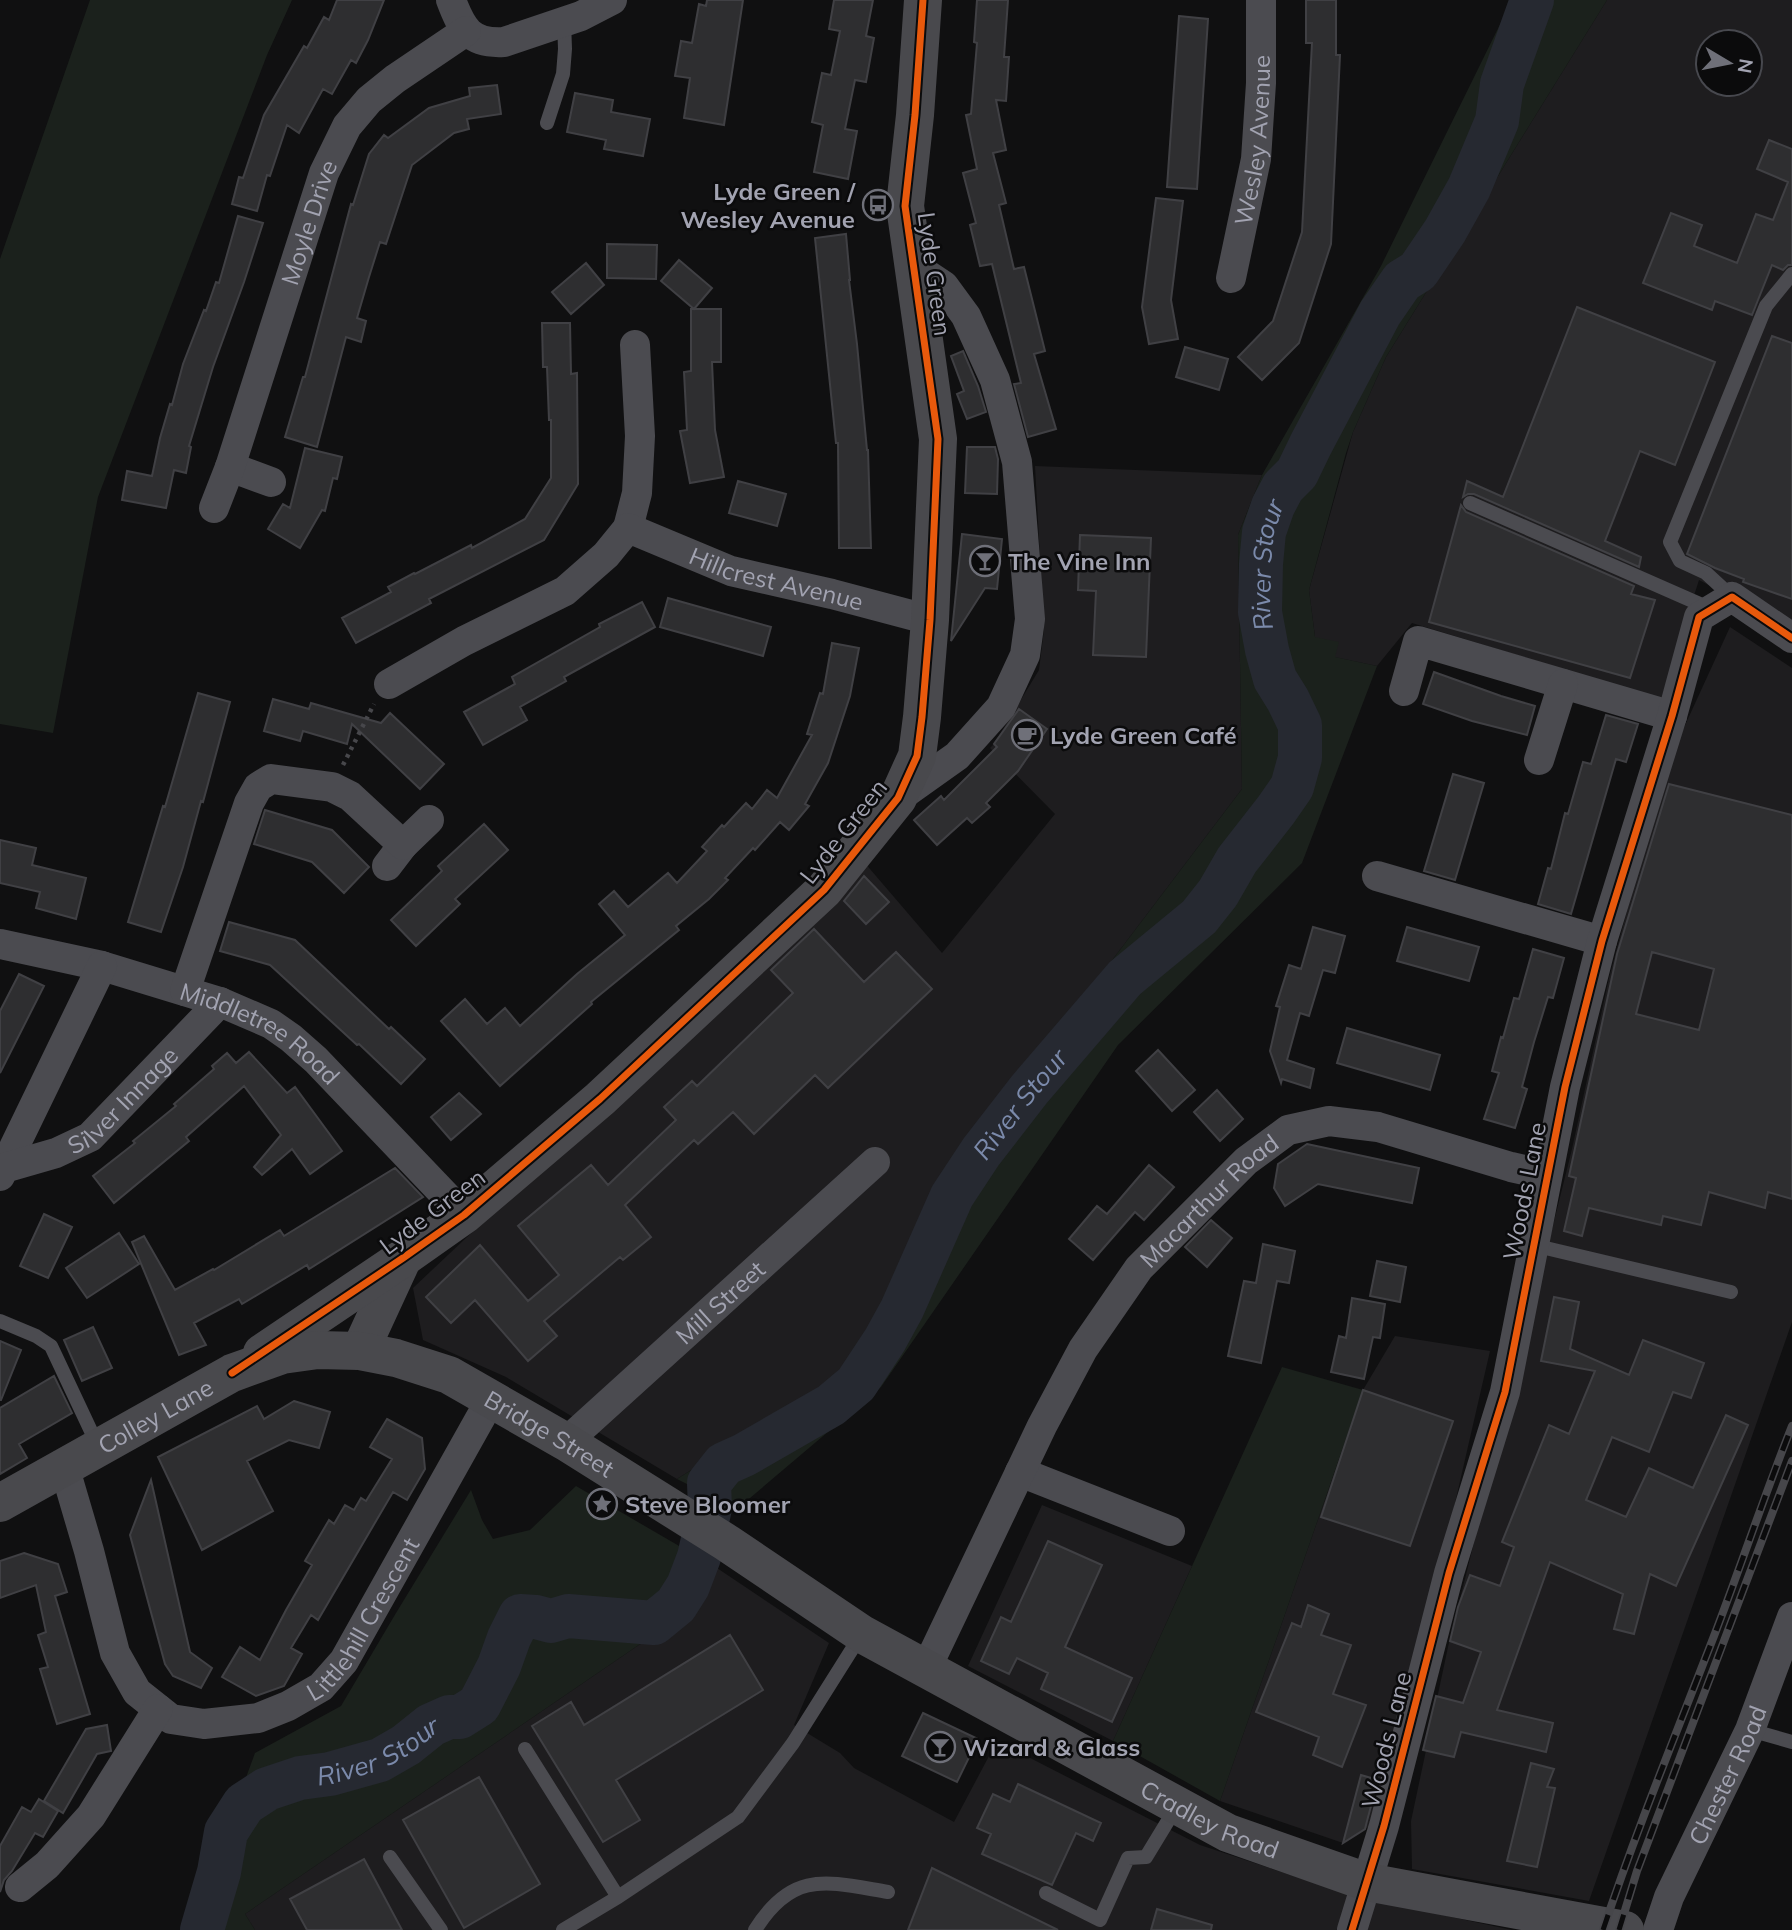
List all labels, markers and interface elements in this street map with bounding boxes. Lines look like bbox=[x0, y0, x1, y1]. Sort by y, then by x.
north arrow bbox=[1694, 28, 1764, 98]
street label: Wesley Avenue bbox=[1227, 55, 1276, 228]
text: N bbox=[1733, 57, 1759, 75]
street label: Moyle Drive bbox=[274, 154, 343, 289]
place label: Lyde Green / Wesley Avenue bbox=[680, 176, 856, 234]
bus stop icon: Lyde Green / Wesley Avenue bbox=[861, 188, 895, 222]
street label: Lyde Green bbox=[911, 210, 959, 338]
water label: River Stour bbox=[1243, 491, 1291, 633]
street label: Hillcrest Avenue bbox=[685, 540, 867, 617]
bar icon: The Vine Inn bbox=[968, 544, 1002, 578]
place label: The Vine Inn bbox=[1008, 546, 1151, 576]
cafe icon: Lyde Green Café bbox=[1010, 718, 1044, 752]
place label: Lyde Green Café bbox=[1050, 720, 1237, 750]
street label: Lyde Green bbox=[793, 773, 893, 889]
street label: Middletree Road bbox=[177, 976, 346, 1091]
street label: Silver Innage bbox=[63, 1040, 184, 1160]
water label: River Stour bbox=[965, 1040, 1075, 1166]
street label: Woods Lane bbox=[1496, 1119, 1552, 1263]
street label: Macarthur Road bbox=[1133, 1127, 1284, 1274]
street label: Lyde Green bbox=[373, 1162, 491, 1260]
street label: Mill Street bbox=[669, 1254, 771, 1351]
street label: Colley Lane bbox=[92, 1372, 218, 1460]
street label: Bridge Street bbox=[479, 1384, 620, 1483]
place icon: Steve Bloomer bbox=[585, 1487, 619, 1521]
place label: Steve Bloomer bbox=[625, 1489, 791, 1519]
street label: Littlehill Crescent bbox=[301, 1532, 425, 1707]
street label: Woods Lane bbox=[1355, 1669, 1417, 1811]
street label: Chester Road bbox=[1682, 1701, 1773, 1850]
water label: River Stour bbox=[315, 1707, 444, 1792]
bar icon: Wizard & Glass bbox=[923, 1730, 957, 1764]
place label: Wizard & Glass bbox=[963, 1732, 1140, 1762]
street label: Cradley Road bbox=[1135, 1773, 1283, 1865]

